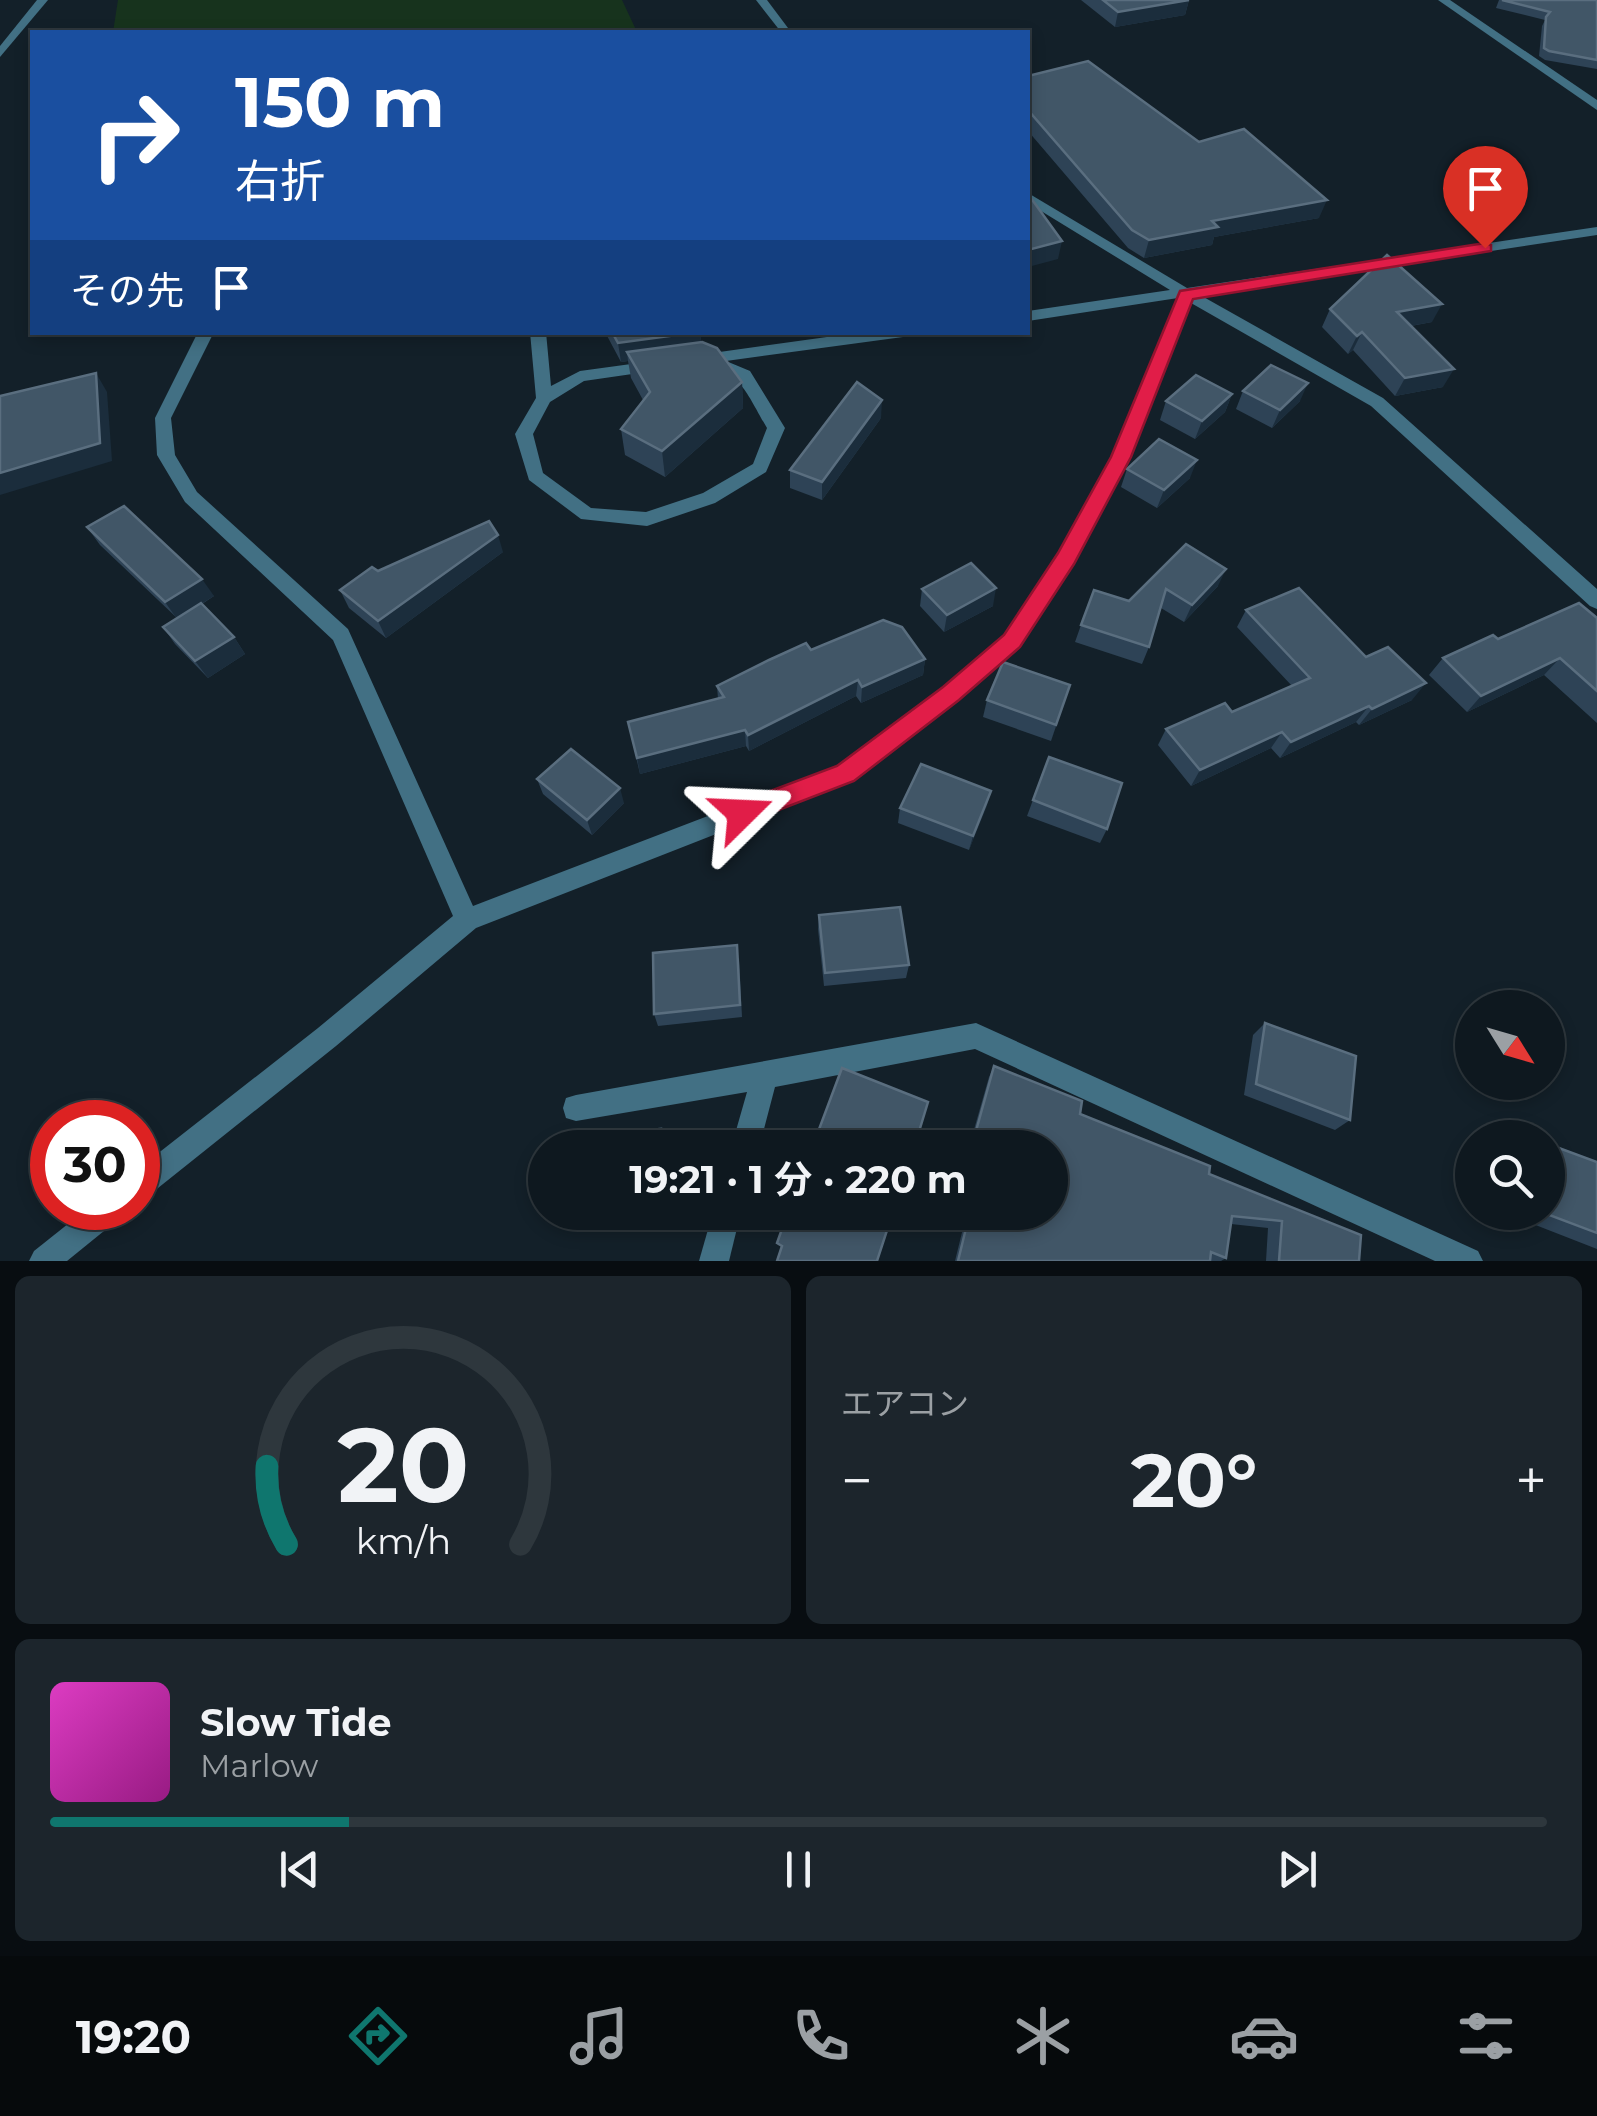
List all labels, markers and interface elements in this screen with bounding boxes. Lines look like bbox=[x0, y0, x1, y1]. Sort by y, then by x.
text: 150 m bbox=[235, 59, 445, 145]
icon: right bbox=[70, 70, 200, 200]
pin bbox=[1443, 146, 1528, 249]
text: 右折 bbox=[235, 153, 325, 208]
icon: arrive bbox=[1458, 161, 1513, 216]
icon: arrive bbox=[204, 260, 259, 315]
text: その先 bbox=[70, 267, 184, 314]
position arrow bbox=[690, 761, 794, 865]
north arrow bbox=[1455, 990, 1565, 1100]
map controls bbox=[1455, 990, 1565, 1230]
speed limit sign: 30 bbox=[30, 1100, 160, 1230]
button: search bbox=[1455, 1120, 1565, 1230]
text: 19:21 · 1 分 · 220 m bbox=[629, 1156, 967, 1203]
text: エアコン bbox=[841, 1384, 969, 1423]
text: 20 bbox=[337, 1401, 469, 1528]
text: 20° bbox=[1131, 1434, 1257, 1526]
text: − bbox=[841, 1447, 873, 1514]
text: + bbox=[1515, 1447, 1547, 1514]
text: km/h bbox=[355, 1519, 451, 1563]
text: Slow Tide bbox=[200, 1699, 392, 1746]
text: Marlow bbox=[200, 1746, 318, 1785]
icon: previous bbox=[272, 1842, 327, 1897]
icon: pause bbox=[771, 1842, 826, 1897]
icon: next bbox=[1270, 1842, 1325, 1897]
icon: directions bbox=[343, 2001, 413, 2071]
icon: music bbox=[564, 2001, 634, 2071]
icon: phone bbox=[786, 2001, 856, 2071]
icon: climate bbox=[1008, 2001, 1078, 2071]
icon: car bbox=[1229, 2001, 1299, 2071]
icon: filters bbox=[1451, 2001, 1521, 2071]
text: 19:20 bbox=[76, 2009, 191, 2064]

